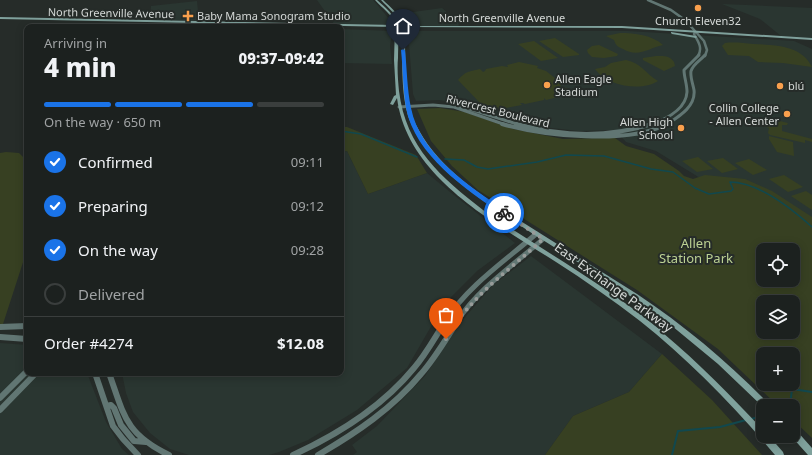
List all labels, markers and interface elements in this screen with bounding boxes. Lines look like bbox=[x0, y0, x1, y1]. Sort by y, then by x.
marker: Church Eleven32 bbox=[693, 3, 703, 13]
street label: North Greenville Avenue bbox=[48, 4, 174, 21]
place label: Baby Mama Sonogram Studio bbox=[197, 8, 351, 23]
pin bbox=[386, 9, 420, 50]
marker: Baby Mama Sonogram Studio bbox=[182, 10, 194, 22]
street label: North Greenville Avenue bbox=[439, 10, 565, 25]
place label: Church Eleven32 bbox=[655, 13, 741, 28]
icon: home bbox=[392, 15, 414, 37]
text: Arriving in bbox=[44, 34, 107, 52]
text: 09:37–09:42 bbox=[239, 48, 324, 68]
text: 4 min bbox=[44, 49, 117, 85]
place label: Allen Eagle Stadium bbox=[555, 71, 612, 99]
place label: blú bbox=[788, 78, 804, 93]
marker: Allen Eagle Stadium bbox=[542, 80, 552, 90]
marker: blú bbox=[775, 81, 785, 91]
street label: Rivercrest Boulevard bbox=[445, 90, 551, 131]
place label: Collin College - Allen Center bbox=[709, 100, 779, 128]
marker: Collin College - Allen Center bbox=[782, 109, 792, 119]
text: On the way · 650 m bbox=[44, 113, 161, 131]
place label: Allen High School bbox=[620, 114, 673, 142]
marker: Allen High School bbox=[676, 123, 686, 133]
icon: check bbox=[44, 151, 66, 173]
text: Confirmed bbox=[78, 152, 153, 172]
text: 09:11 bbox=[291, 153, 324, 171]
courier bbox=[484, 193, 524, 233]
icon: check bbox=[44, 195, 66, 217]
text: Preparing bbox=[78, 196, 148, 216]
text: 09:12 bbox=[291, 197, 324, 215]
icon: bike bbox=[493, 202, 515, 224]
park label: Allen Station Park bbox=[659, 234, 733, 267]
street label: East Exchange Parkway bbox=[551, 238, 677, 336]
icon: check bbox=[44, 239, 66, 261]
text: On the way bbox=[78, 240, 158, 260]
text: 09:28 bbox=[291, 241, 324, 259]
map controls bbox=[756, 243, 800, 443]
button: locate bbox=[756, 243, 800, 287]
text: Delivered bbox=[78, 284, 145, 304]
button: layers bbox=[756, 295, 800, 339]
pin bbox=[429, 298, 463, 339]
icon: bag bbox=[435, 304, 457, 326]
text: Order #4274 bbox=[44, 333, 133, 353]
text: $12.08 bbox=[277, 333, 324, 353]
button: + bbox=[756, 347, 800, 391]
button: − bbox=[756, 399, 800, 443]

